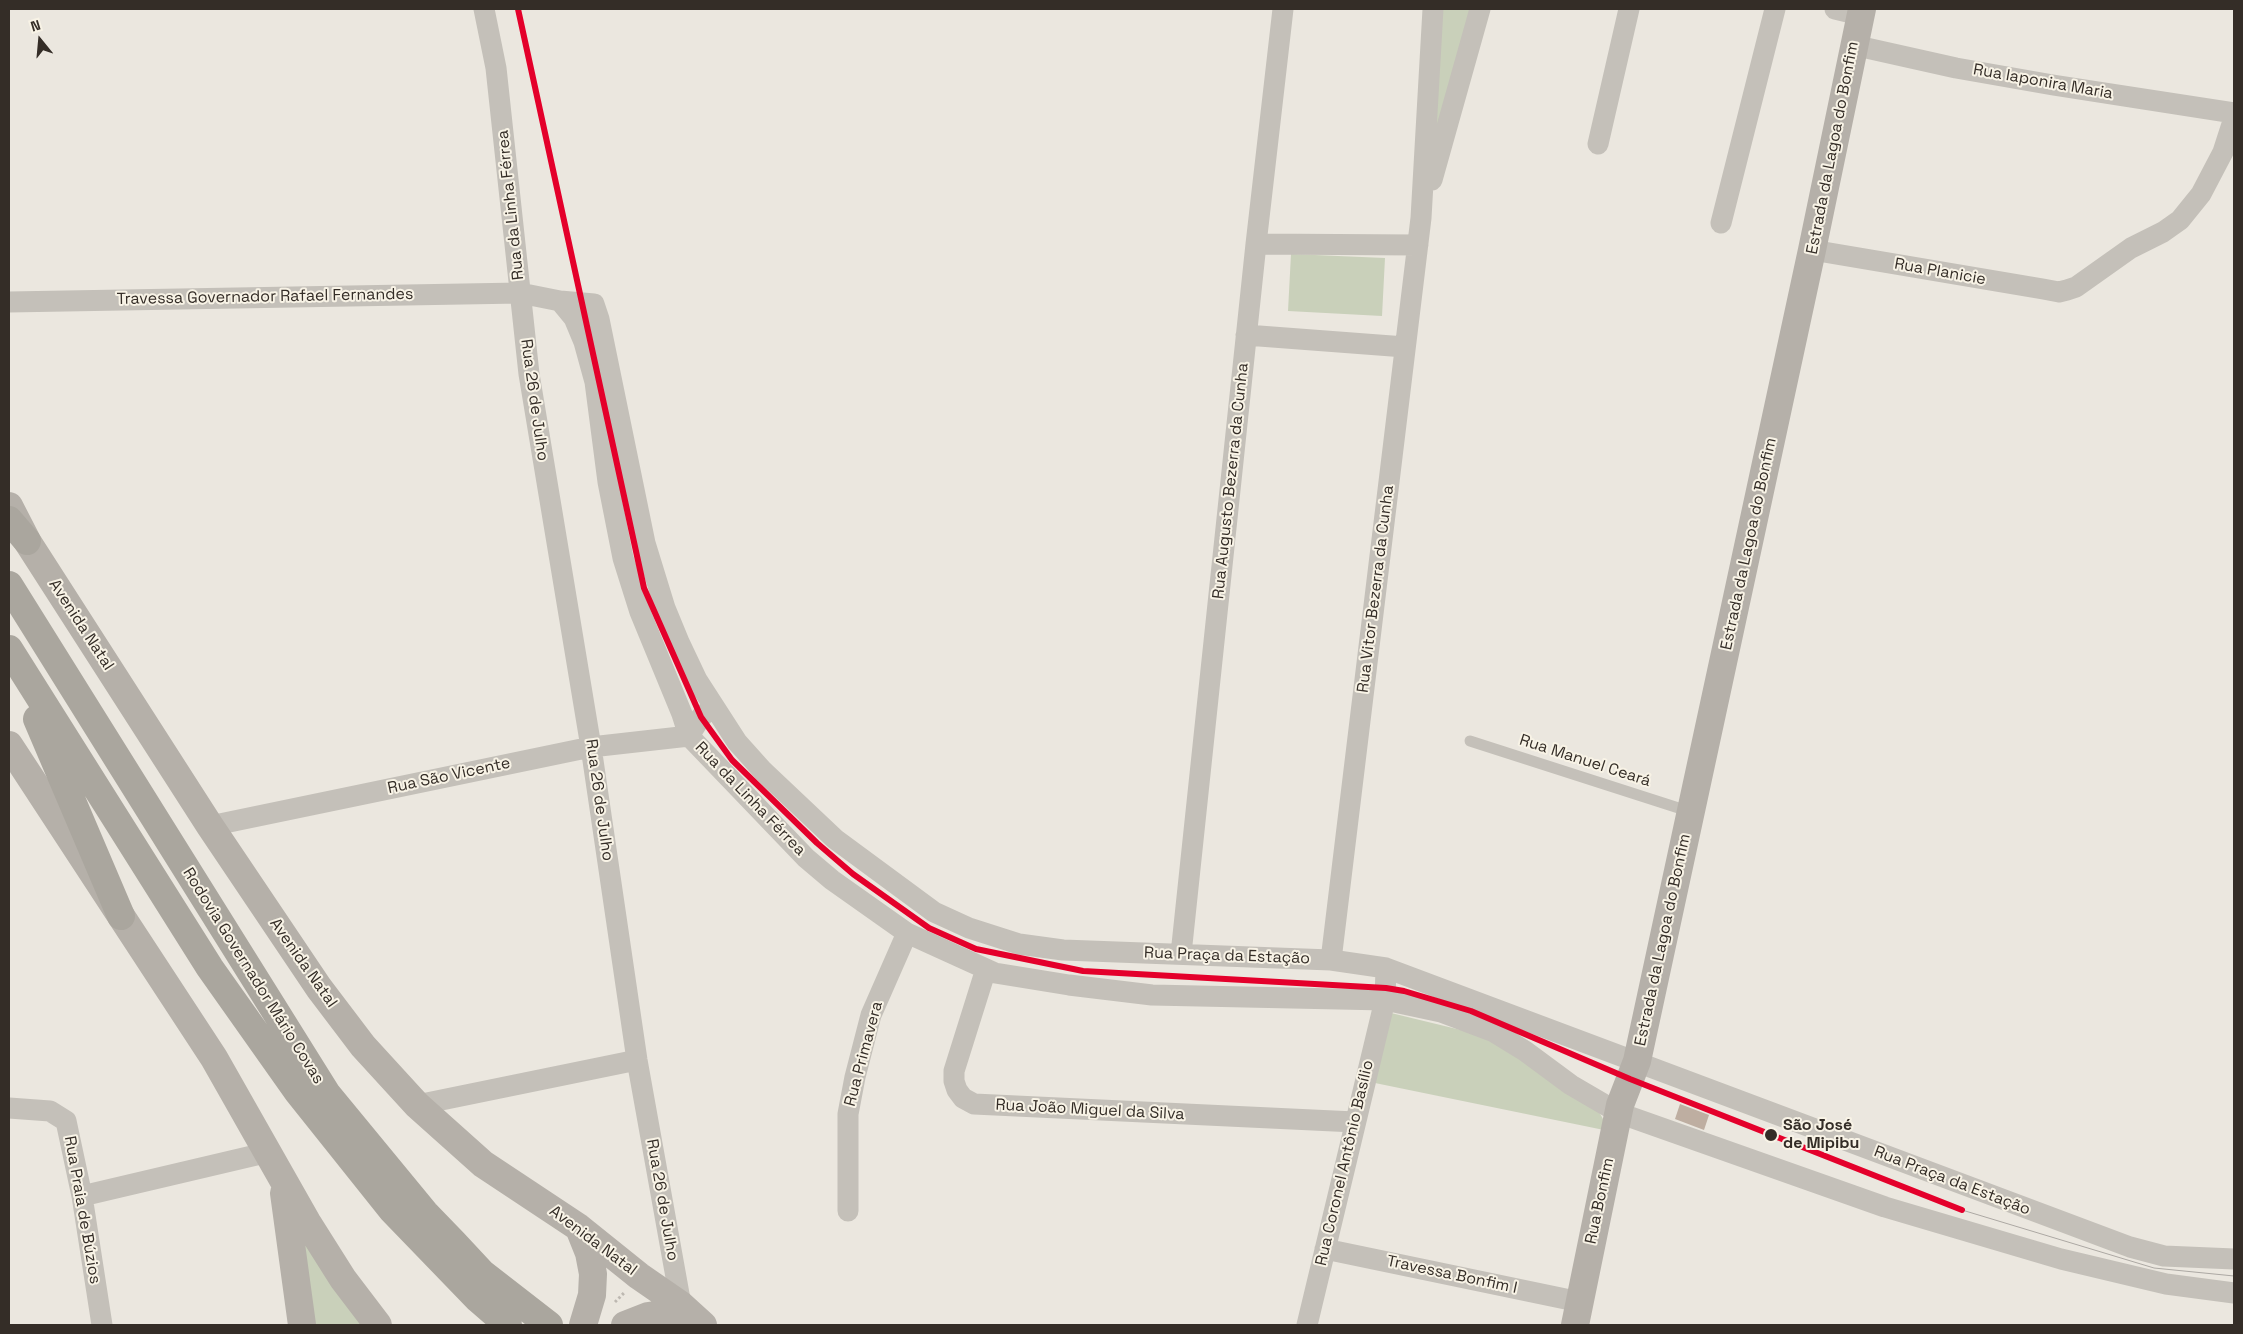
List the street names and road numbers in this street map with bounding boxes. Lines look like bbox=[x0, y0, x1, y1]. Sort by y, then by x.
street label: Estrada da Lagoa do Bonfim bbox=[1803, 40, 1863, 256]
street label: Rua Iaponira Maria bbox=[1972, 60, 2114, 104]
street label: Rua da Linha Férrea bbox=[494, 129, 528, 281]
street label: Rua Planicie bbox=[1893, 255, 1987, 289]
street label: Travessa Governador Rafael Fernandes bbox=[116, 285, 414, 309]
street label: Rua 26 de Julho bbox=[516, 338, 552, 462]
street label: Rua Augusto Bezerra da Cunha bbox=[1209, 362, 1253, 600]
street label: Estrada da Lagoa do Bonfim bbox=[1717, 436, 1781, 652]
street label: Rua Vitor Bezerra da Cunha bbox=[1354, 484, 1398, 694]
street label: Avenida Natal bbox=[44, 576, 118, 674]
street label: Rua Manuel Ceará bbox=[1517, 731, 1653, 791]
street label: Rua 26 de Julho bbox=[581, 738, 617, 862]
street label: Rua da Linha Férrea bbox=[691, 738, 809, 860]
street label: Rua São Vicente bbox=[386, 754, 512, 798]
street label: Estrada da Lagoa do Bonfim bbox=[1631, 832, 1695, 1048]
street label: Rodovia Governador Mário Covas bbox=[178, 864, 328, 1088]
street label: Avenida Natal bbox=[265, 915, 341, 1011]
street label: Rua Praça da Estação bbox=[1144, 944, 1310, 968]
street label: Rua Primavera bbox=[841, 999, 887, 1109]
street label: Rua Coronel Antônio Basílio bbox=[1312, 1058, 1378, 1268]
street label: Rua João Miguel da Silva bbox=[995, 1095, 1185, 1125]
street label: Rua Praia de Búzios bbox=[60, 1135, 104, 1285]
street label: Rua 26 de Julho bbox=[642, 1138, 682, 1262]
street label: Rua Praça da Estação bbox=[1871, 1142, 2033, 1220]
street label: Rua Bonfim bbox=[1582, 1156, 1618, 1246]
street label: Avenida Natal bbox=[545, 1202, 641, 1280]
street label: Travessa Bonfim I bbox=[1385, 1252, 1519, 1298]

